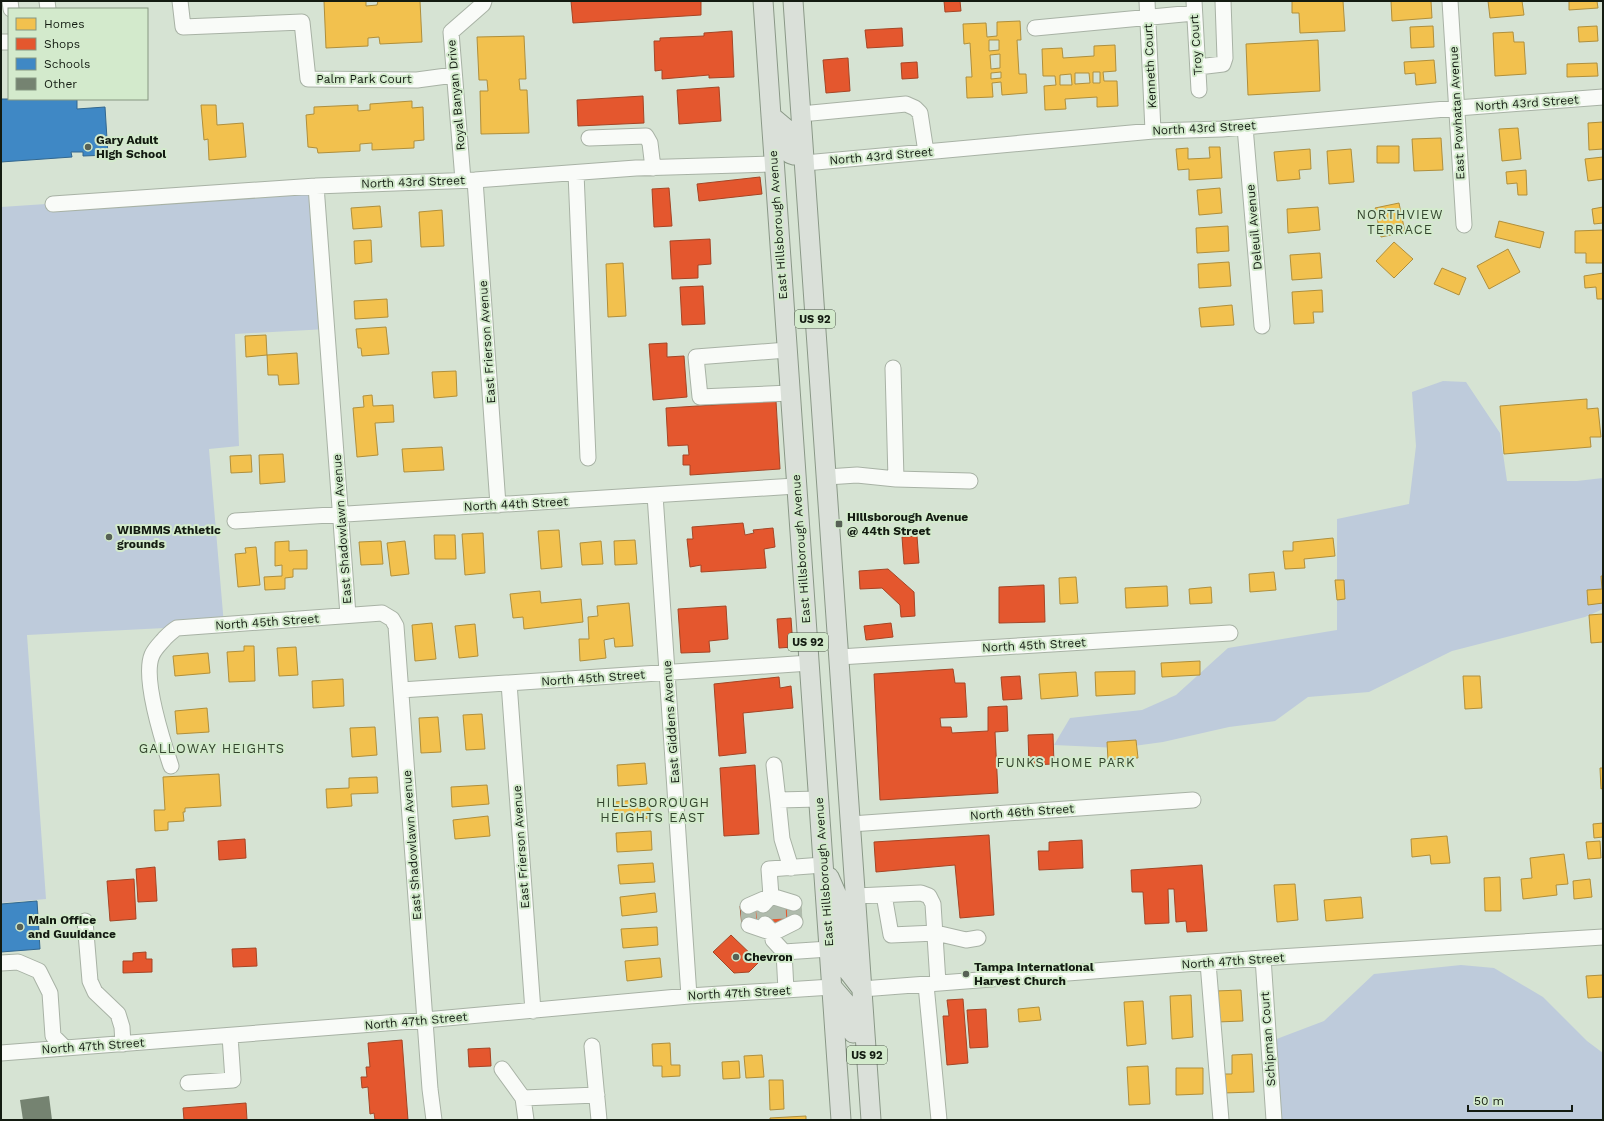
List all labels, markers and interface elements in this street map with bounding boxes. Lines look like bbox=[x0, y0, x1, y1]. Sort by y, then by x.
legend bbox=[8, 8, 148, 100]
street label: Troy Court bbox=[1187, 14, 1205, 76]
text: Homes bbox=[44, 17, 85, 31]
street label: Kenneth Court bbox=[1141, 23, 1159, 109]
text: Shops bbox=[44, 37, 80, 51]
street label: Royal Banyan Drive bbox=[444, 39, 468, 151]
street label: East Powhatan Avenue bbox=[1447, 46, 1467, 180]
text: Schools bbox=[44, 57, 90, 71]
street label: Palm Park Court bbox=[316, 72, 412, 86]
text: Other bbox=[44, 77, 77, 91]
street label: North 43rd Street bbox=[1475, 92, 1579, 114]
street label: North 43rd Street bbox=[1152, 118, 1256, 138]
place label: Gary Adult High School bbox=[96, 133, 166, 161]
marker: Gary Adult High School bbox=[83, 142, 93, 152]
street label: North 43rd Street bbox=[829, 145, 933, 167]
street label: East Hillsborough Avenue bbox=[766, 150, 790, 300]
street label: North 43rd Street bbox=[361, 173, 465, 191]
street label: Deleuil Avenue bbox=[1243, 183, 1265, 270]
district label: NORTHVIEW TERRACE bbox=[1356, 207, 1444, 237]
street label: East Frierson Avenue bbox=[476, 280, 498, 404]
road number: US 92 bbox=[795, 310, 835, 328]
street label: East Shadowlawn Avenue bbox=[330, 454, 354, 604]
street label: East Hillsborough Avenue bbox=[789, 474, 813, 624]
street label: North 44th Street bbox=[464, 494, 568, 514]
place label: Hillsborough Avenue @ 44th Street bbox=[847, 510, 968, 538]
marker: Hillsborough Avenue @ 44th Street bbox=[834, 519, 844, 529]
place label: WIBMMS Athletic grounds bbox=[117, 523, 221, 551]
marker: WIBMMS Athletic grounds bbox=[104, 532, 114, 542]
street label: North 45th Street bbox=[215, 611, 319, 633]
road number: US 92 bbox=[788, 633, 828, 651]
street label: North 45th Street bbox=[982, 635, 1086, 655]
street label: East Giddens Avenue bbox=[660, 660, 682, 784]
street label: North 45th Street bbox=[541, 667, 645, 689]
district label: GALLOWAY HEIGHTS bbox=[139, 741, 285, 756]
district label: FUNKS HOME PARK bbox=[997, 755, 1135, 770]
street label: East Shadowlawn Avenue bbox=[400, 770, 424, 920]
street label: East Frierson Avenue bbox=[510, 785, 532, 909]
district label: HILLSBOROUGH HEIGHTS EAST bbox=[596, 795, 710, 825]
street label: East Hillsborough Avenue bbox=[812, 797, 836, 947]
street label: North 46th Street bbox=[969, 801, 1075, 823]
place label: Main Office and Guuidance bbox=[28, 913, 116, 941]
marker: Main Office and Guuidance bbox=[15, 922, 25, 932]
place label: Chevron bbox=[744, 950, 793, 964]
street label: North 47th Street bbox=[1181, 950, 1285, 972]
marker: Chevron bbox=[731, 952, 741, 962]
place label: Tampa International Harvest Church bbox=[974, 960, 1094, 988]
marker: Tampa International Harvest Church bbox=[961, 969, 971, 979]
street label: North 47th Street bbox=[687, 983, 791, 1003]
street label: Schipman Court bbox=[1258, 991, 1278, 1087]
street label: North 47th Street bbox=[364, 1010, 468, 1032]
street label: North 47th Street bbox=[41, 1035, 145, 1057]
road number: US 92 bbox=[847, 1046, 887, 1064]
scale bar bbox=[1468, 1087, 1572, 1113]
text: 50 m bbox=[1474, 1094, 1504, 1108]

